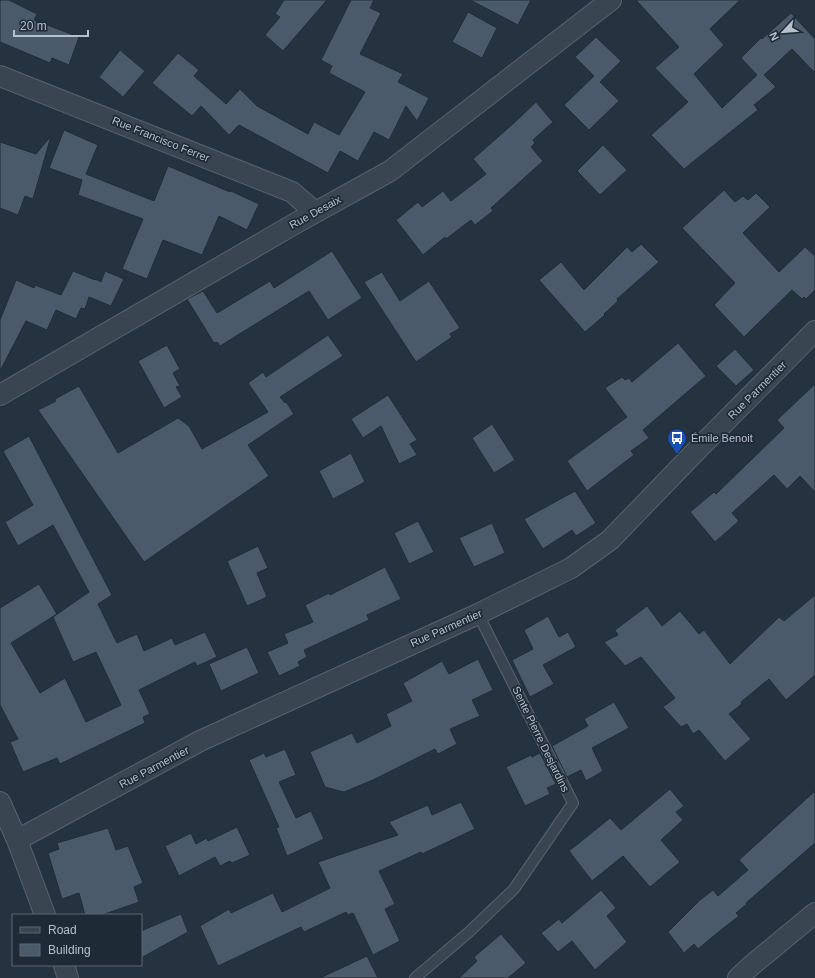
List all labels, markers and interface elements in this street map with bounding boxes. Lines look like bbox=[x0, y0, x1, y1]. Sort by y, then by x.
scale bar bbox=[14, 12, 88, 38]
north arrow bbox=[763, 12, 803, 52]
text: 20 m bbox=[20, 19, 47, 33]
text: N bbox=[767, 30, 781, 43]
street label: Rue Francisco Ferrer bbox=[111, 114, 212, 164]
street label: Rue Desaix bbox=[287, 193, 343, 231]
street label: Rue Parmentier bbox=[726, 358, 789, 421]
bus stop icon: Émile Benoit bbox=[666, 427, 688, 455]
place label: Émile Benoit bbox=[691, 432, 753, 444]
street label: Rue Parmentier bbox=[408, 607, 484, 649]
street label: Sente Pierre Desjardins bbox=[510, 684, 572, 794]
street label: Rue Parmentier bbox=[117, 743, 191, 790]
legend bbox=[12, 914, 142, 966]
text: Road bbox=[48, 923, 77, 937]
text: Building bbox=[48, 943, 91, 957]

